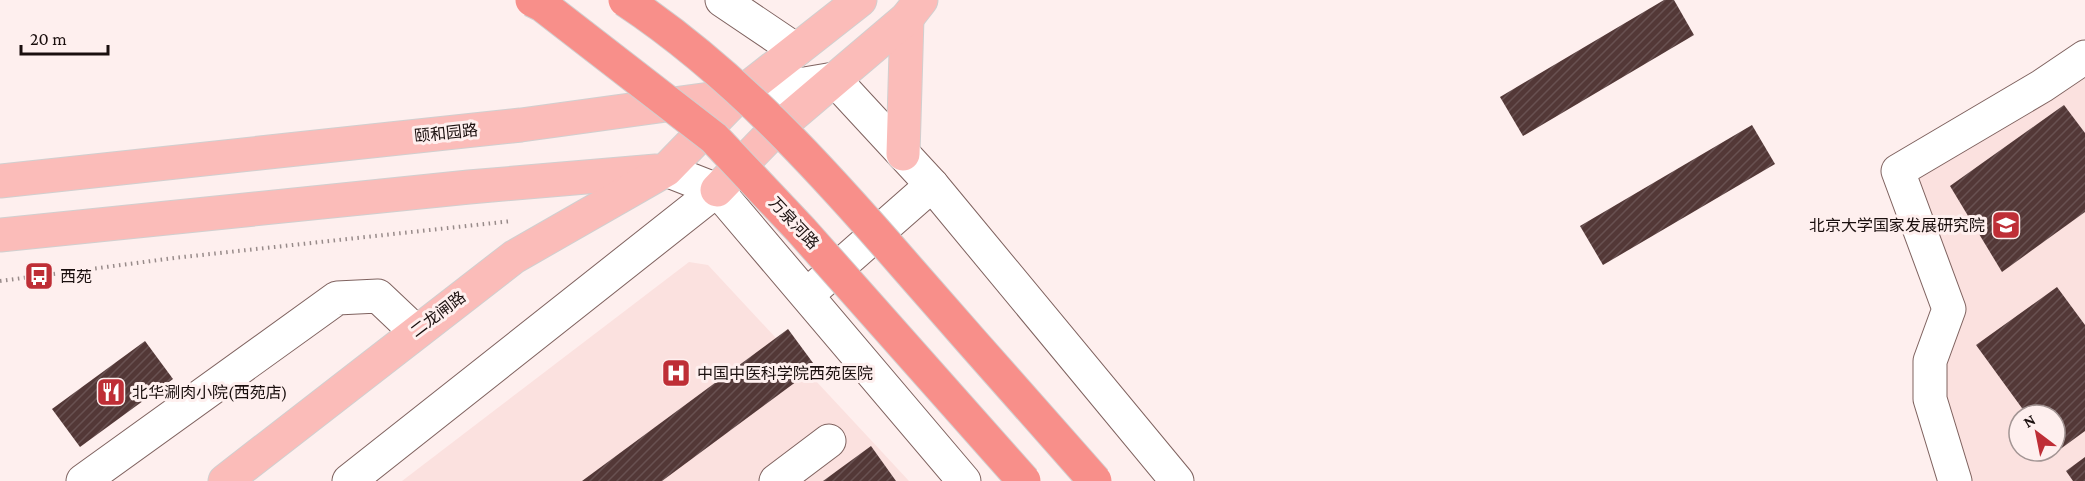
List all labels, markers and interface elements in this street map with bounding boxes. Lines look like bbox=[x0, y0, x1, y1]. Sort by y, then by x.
scale bar bbox=[21, 18, 108, 56]
text: 20 m bbox=[30, 29, 67, 49]
street label: 颐和园路 bbox=[413, 121, 479, 145]
street label: 万泉河路 bbox=[766, 194, 822, 252]
school or university icon: 北京大学国家发展研究院 bbox=[1990, 209, 2022, 241]
place label: 北京大学国家发展研究院 bbox=[1809, 217, 1985, 234]
bus stop icon: 西苑 bbox=[23, 260, 55, 292]
place label: 西苑 bbox=[60, 268, 92, 285]
street label: 二龙闸路 bbox=[407, 288, 469, 340]
hospital icon: 中国中医科学院西苑医院 bbox=[660, 357, 692, 389]
place label: 中国中医科学院西苑医院 bbox=[697, 365, 873, 382]
restaurant icon: 北华涮肉小院(西苑店) bbox=[95, 376, 127, 408]
place label: 北华涮肉小院(西苑店) bbox=[132, 384, 287, 402]
north arrow bbox=[2007, 403, 2067, 463]
text: N bbox=[2020, 411, 2039, 431]

